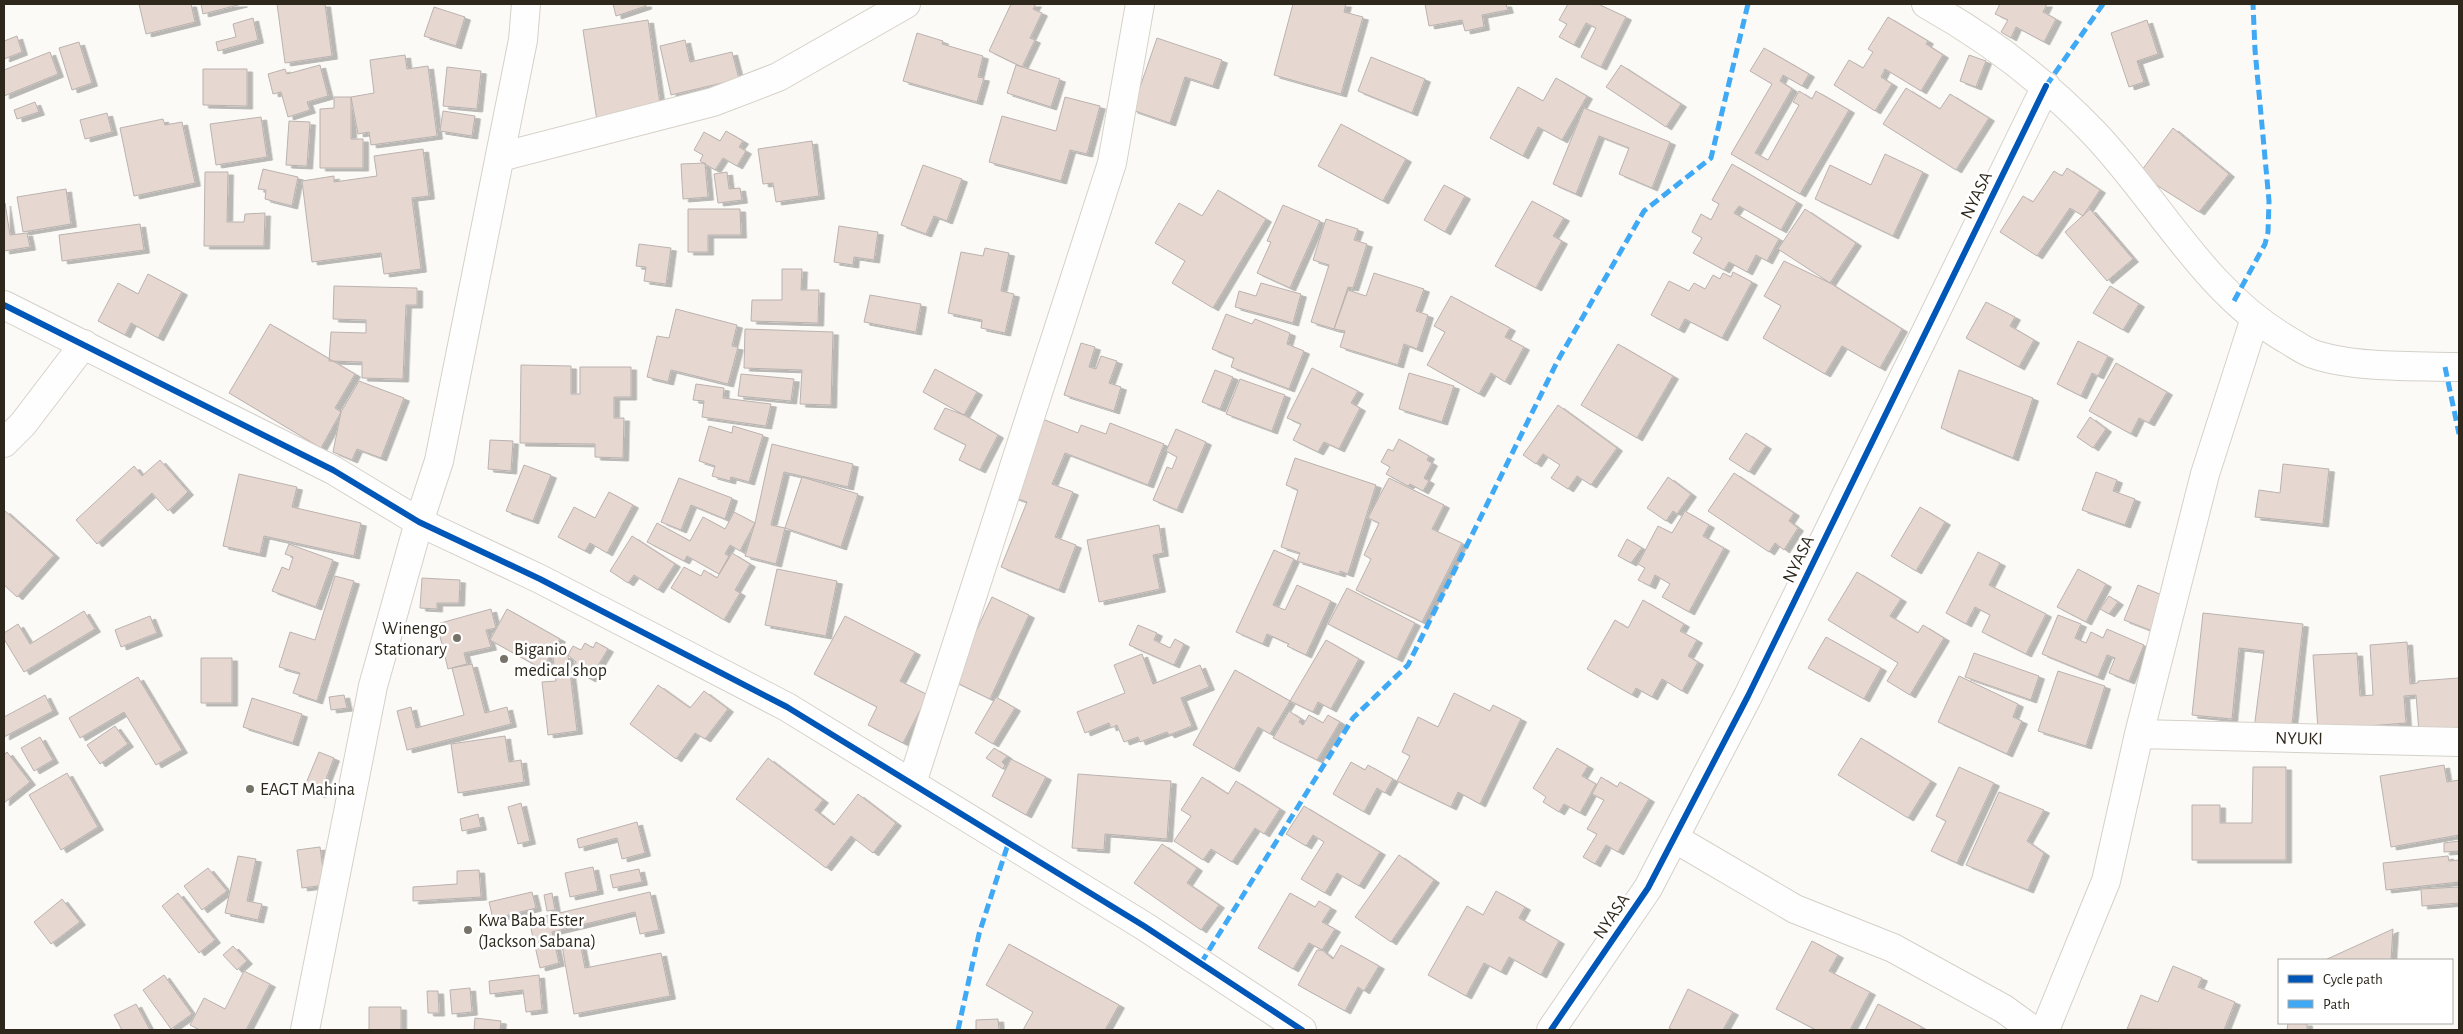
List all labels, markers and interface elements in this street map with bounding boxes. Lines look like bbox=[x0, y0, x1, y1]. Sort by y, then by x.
street label: NYASA bbox=[1958, 168, 1996, 222]
street label: NYASA bbox=[1780, 532, 1818, 586]
place label: Winengo Stationary bbox=[375, 620, 447, 659]
marker: Winengo Stationary bbox=[451, 632, 463, 644]
place label: Biganio medical shop bbox=[514, 641, 607, 680]
marker: Biganio medical shop bbox=[498, 653, 510, 665]
street label: NYUKI bbox=[2275, 730, 2323, 748]
place label: EAGT Mahina bbox=[260, 781, 355, 799]
marker: EAGT Mahina bbox=[244, 783, 256, 795]
street label: NYASA bbox=[1590, 890, 1634, 942]
place label: Kwa Baba Ester (Jackson Sabana) bbox=[478, 912, 596, 951]
marker: Kwa Baba Ester (Jackson Sabana) bbox=[462, 924, 474, 936]
legend bbox=[2278, 959, 2453, 1024]
text: Cycle path bbox=[2323, 972, 2383, 987]
text: Path bbox=[2323, 997, 2350, 1012]

